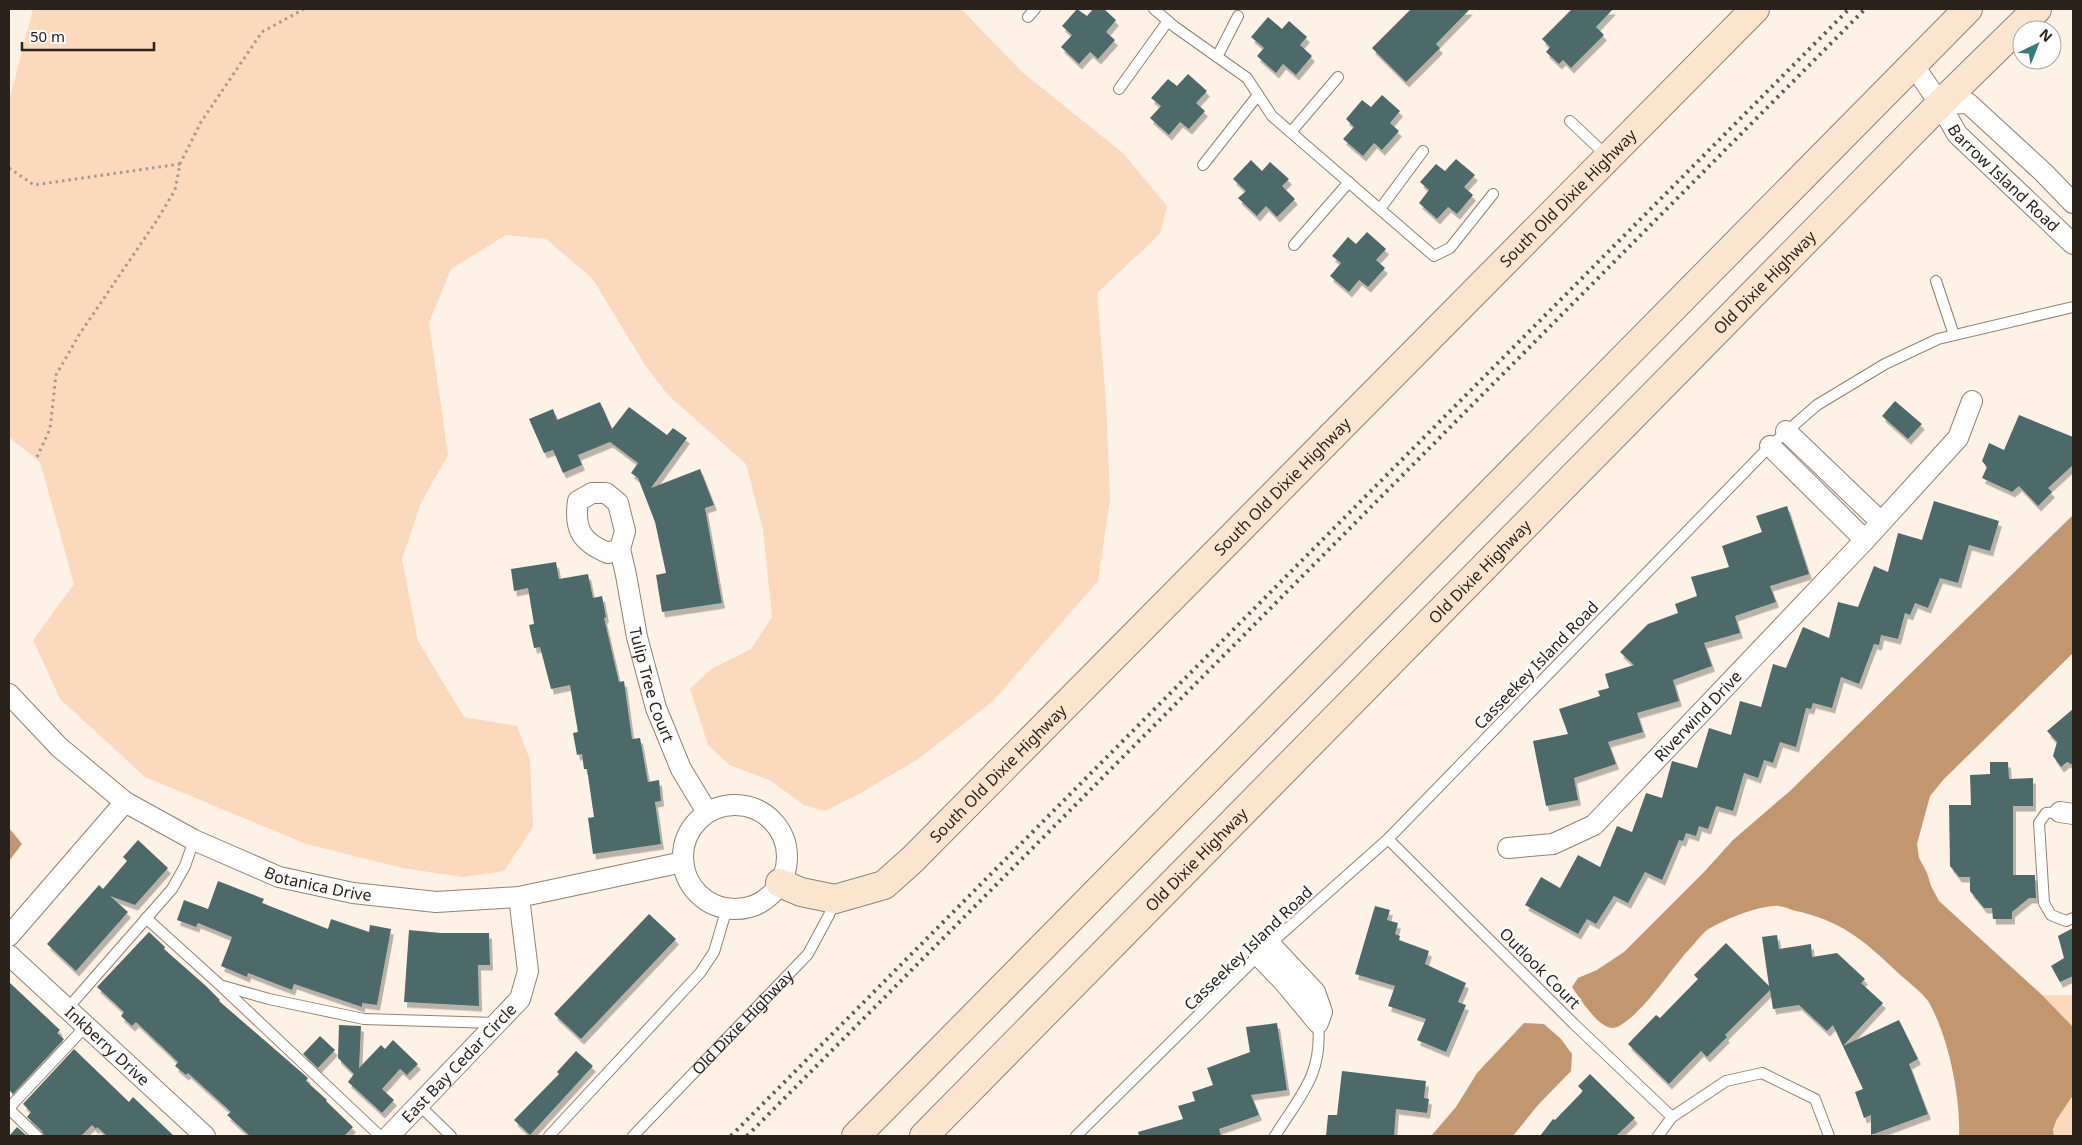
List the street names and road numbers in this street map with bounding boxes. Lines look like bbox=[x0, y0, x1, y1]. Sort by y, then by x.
street label: Barrow Island Road bbox=[1943, 120, 2064, 237]
street label: South Old Dixie Highway bbox=[1495, 124, 1642, 272]
street label: Old Dixie Highway bbox=[1708, 225, 1821, 339]
street label: South Old Dixie Highway bbox=[1209, 412, 1356, 560]
street label: Old Dixie Highway bbox=[1423, 514, 1536, 628]
street label: Casseekey Island Road bbox=[1469, 596, 1603, 734]
street label: Tulip Tree Court bbox=[624, 625, 680, 745]
street label: Riverwind Drive bbox=[1649, 665, 1746, 766]
street label: South Old Dixie Highway bbox=[925, 699, 1072, 847]
street label: Old Dixie Highway bbox=[1140, 802, 1253, 916]
street label: Botanica Drive bbox=[261, 861, 373, 906]
street label: Casseekey Island Road bbox=[1179, 881, 1317, 1015]
street label: Outlook Court bbox=[1495, 923, 1586, 1014]
street label: Old Dixie Highway bbox=[687, 964, 799, 1079]
street label: East Bay Cedar Circle bbox=[396, 999, 521, 1127]
street label: Inkberry Drive bbox=[60, 1001, 155, 1091]

